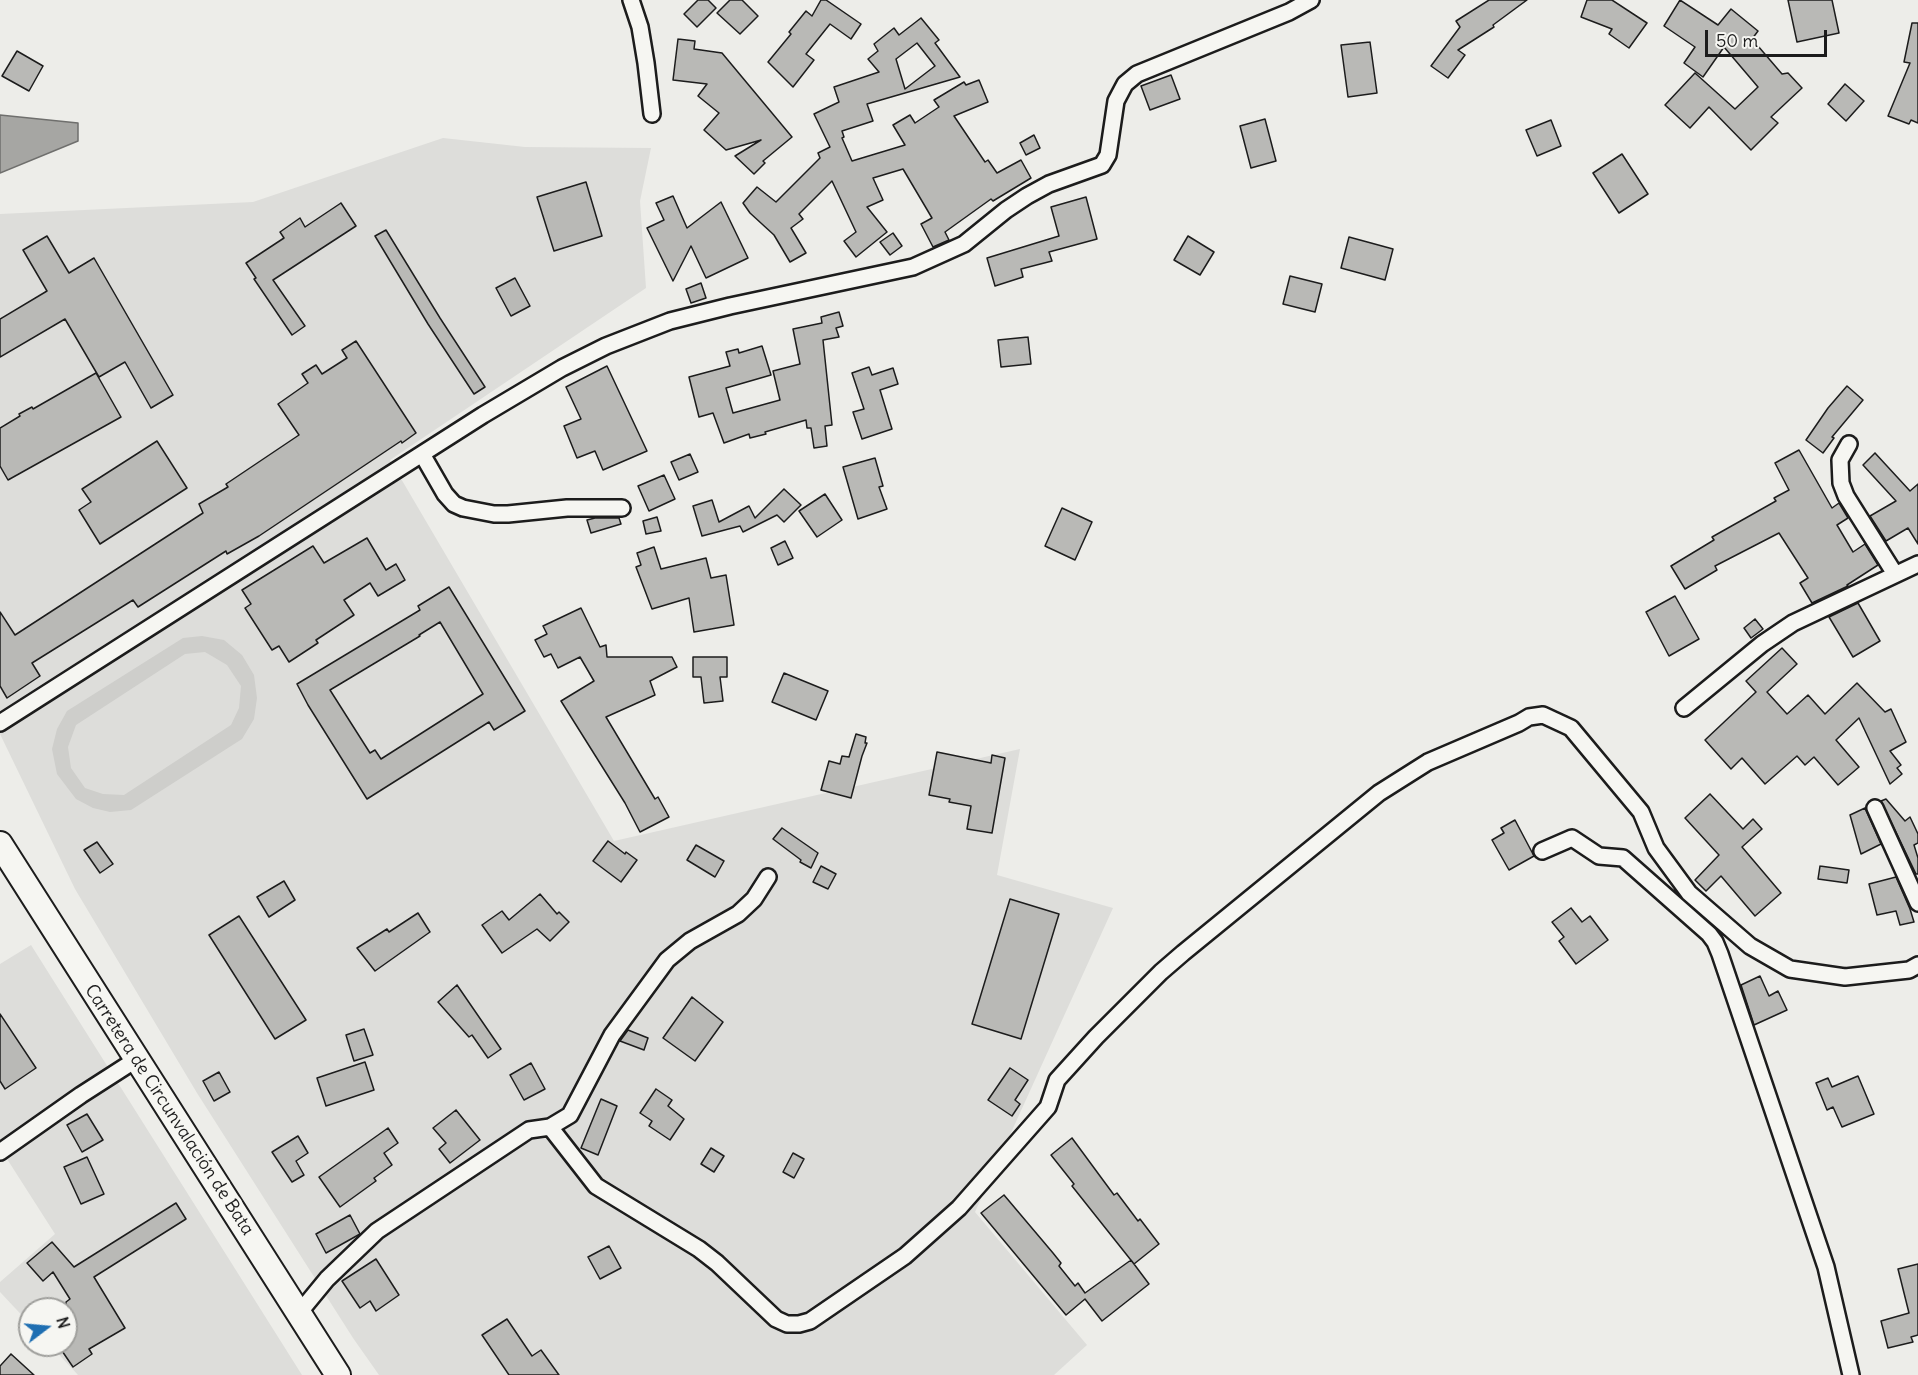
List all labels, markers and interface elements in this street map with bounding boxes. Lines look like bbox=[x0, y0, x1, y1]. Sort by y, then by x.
scale bar bbox=[1708, 18, 1830, 56]
text: 50 m bbox=[1716, 29, 1758, 52]
street label: Carretera de Circunvalación de Bata bbox=[80, 981, 258, 1239]
north arrow bbox=[18, 1297, 78, 1357]
text: N bbox=[52, 1315, 75, 1331]

